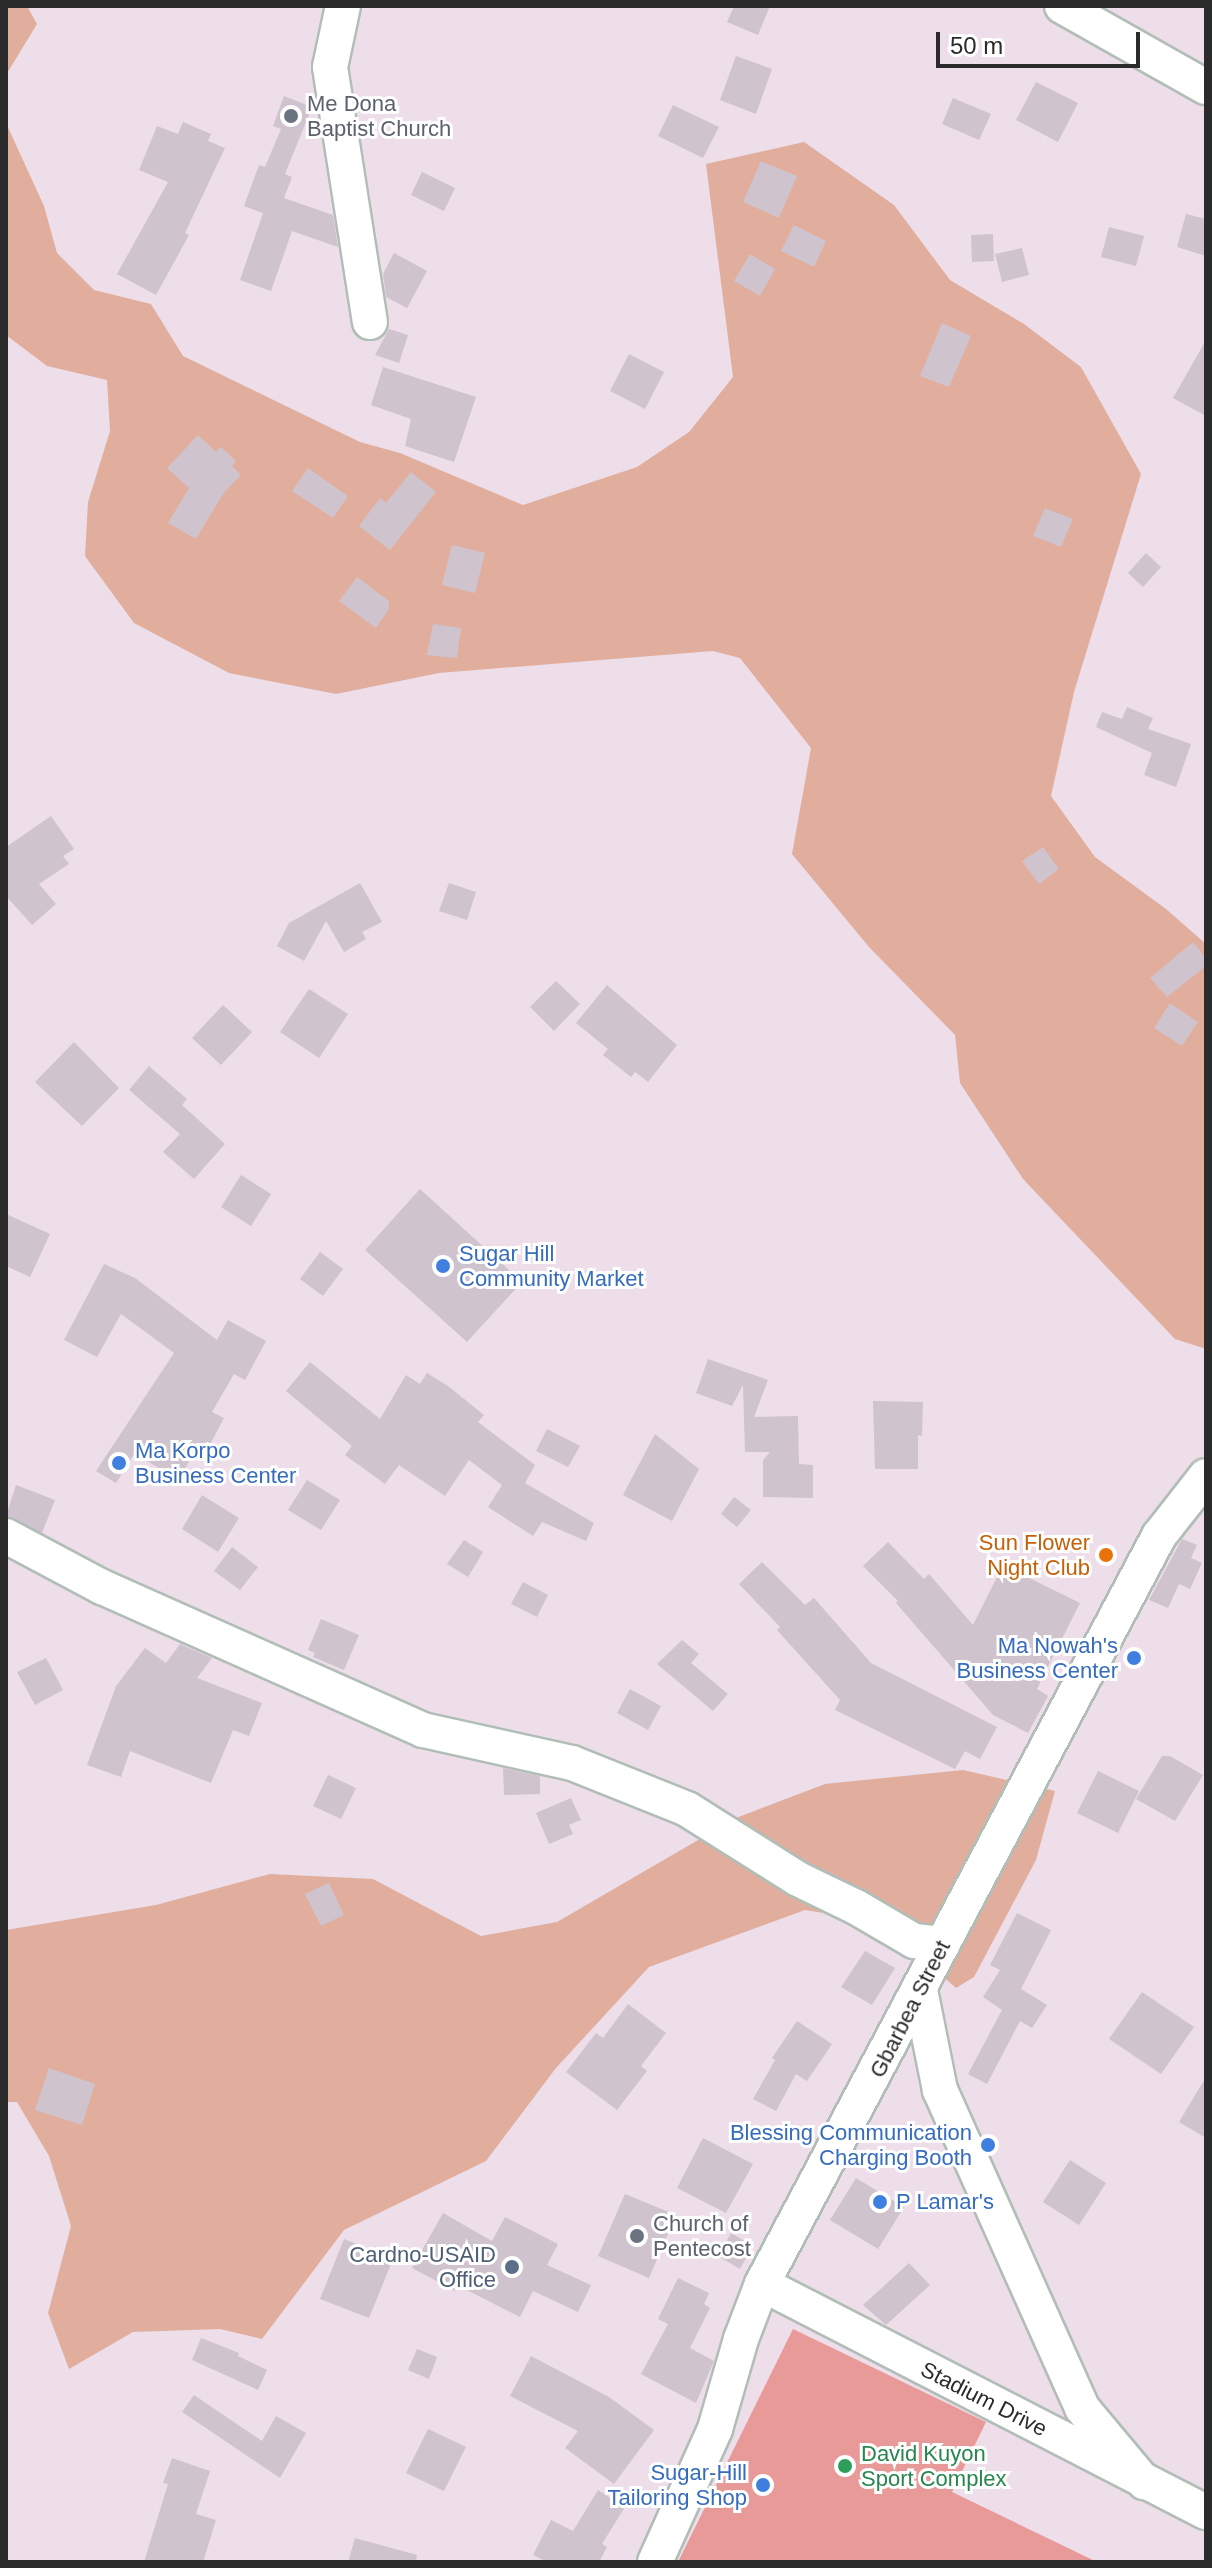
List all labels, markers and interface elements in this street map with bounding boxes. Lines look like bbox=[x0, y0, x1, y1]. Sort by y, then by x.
scale bar bbox=[940, 16, 1144, 66]
text: 50 m bbox=[950, 32, 1003, 59]
place label: Me Dona Baptist Church bbox=[307, 90, 451, 142]
marker: Me Dona Baptist Church bbox=[282, 107, 300, 125]
place label: Sugar Hill Community Market bbox=[459, 1240, 644, 1292]
marker: Sugar Hill Community Market bbox=[434, 1257, 452, 1275]
place label: Ma Korpo Business Center bbox=[135, 1437, 296, 1488]
marker: Ma Korpo Business Center bbox=[110, 1454, 128, 1472]
place label: Sun Flower Night Club bbox=[979, 1529, 1090, 1580]
marker: Sun Flower Night Club bbox=[1097, 1546, 1115, 1564]
place label: Ma Nowah's Business Center bbox=[957, 1632, 1118, 1684]
marker: Ma Nowah's Business Center bbox=[1125, 1649, 1143, 1667]
street label: Gbarbea Street bbox=[864, 1936, 956, 2082]
place label: Blessing Communication Charging Booth bbox=[730, 2119, 972, 2170]
marker: Blessing Communication Charging Booth bbox=[979, 2136, 997, 2154]
place label: P Lamar's bbox=[896, 2189, 994, 2215]
marker: P Lamar's bbox=[871, 2193, 889, 2211]
place label: Church of Pentecost bbox=[653, 2210, 751, 2262]
marker: Church of Pentecost bbox=[628, 2227, 646, 2245]
place label: Cardno-USAID Office bbox=[349, 2241, 496, 2292]
marker: Cardno-USAID Office bbox=[503, 2258, 521, 2276]
street label: Stadium Drive bbox=[916, 2356, 1052, 2442]
place label: David Kuyon Sport Complex bbox=[861, 2440, 1007, 2492]
marker: David Kuyon Sport Complex bbox=[836, 2457, 854, 2475]
place label: Sugar-Hill Tailoring Shop bbox=[608, 2459, 747, 2510]
marker: Sugar-Hill Tailoring Shop bbox=[754, 2476, 772, 2494]

